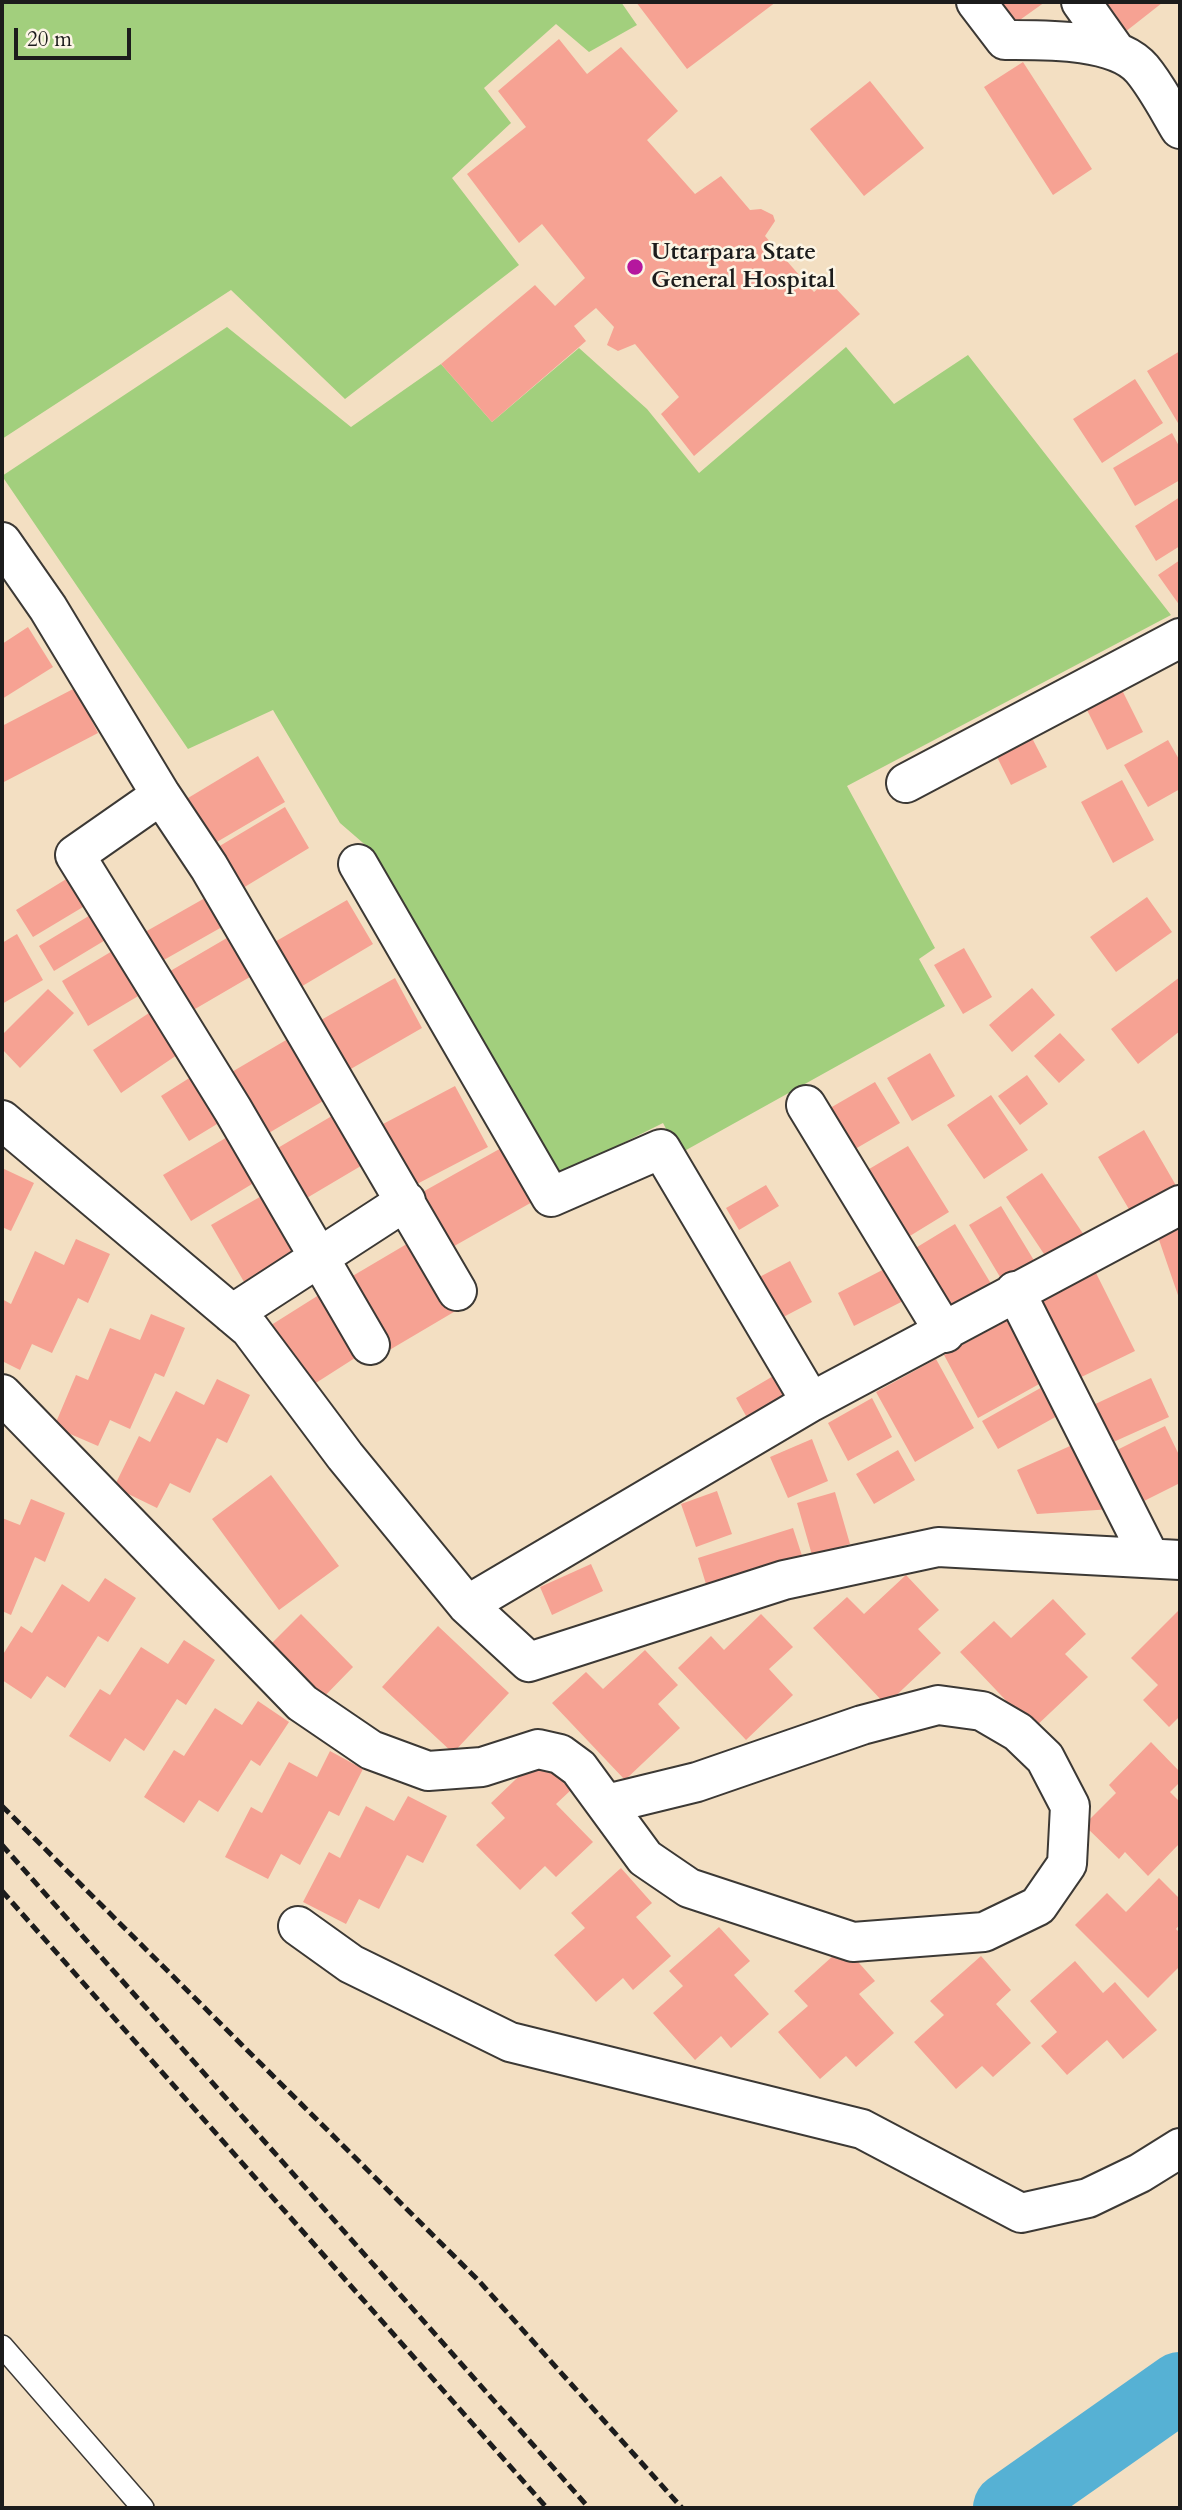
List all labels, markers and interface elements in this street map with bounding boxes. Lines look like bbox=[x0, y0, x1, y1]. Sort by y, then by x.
scale bar bbox=[18, 14, 135, 58]
text: 20 m bbox=[27, 25, 72, 54]
place label: Uttarpara State General Hospital bbox=[651, 239, 835, 295]
marker: Uttarpara State General Hospital bbox=[625, 257, 645, 277]

